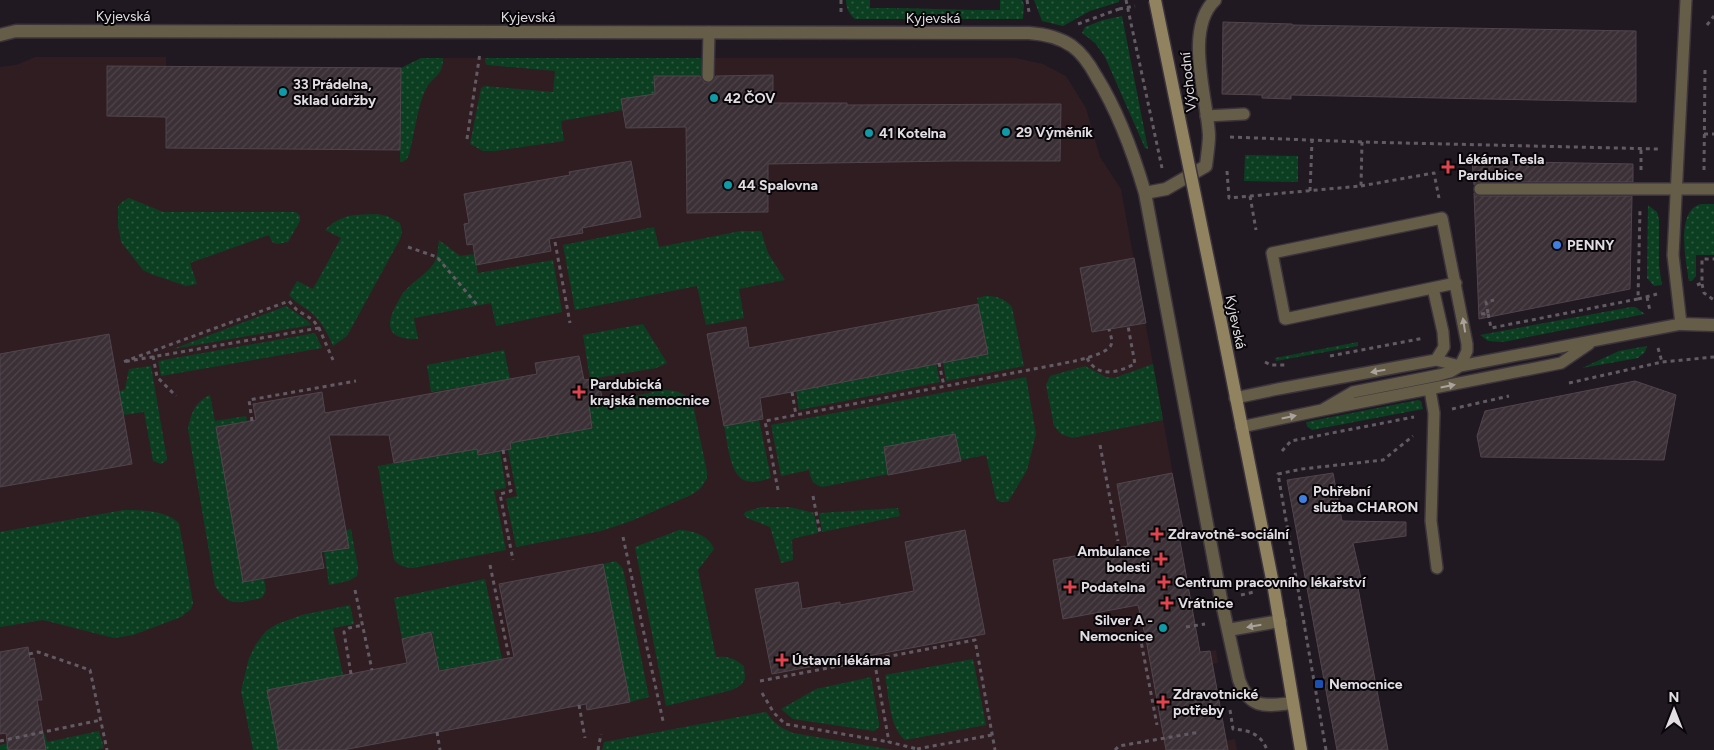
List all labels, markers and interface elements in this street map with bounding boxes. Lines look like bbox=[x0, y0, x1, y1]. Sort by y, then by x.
street label: Kyjevská bbox=[96, 8, 150, 25]
street label: Kyjevská bbox=[501, 9, 555, 26]
street label: Kyjevská bbox=[906, 10, 960, 27]
street label: Východní bbox=[1177, 51, 1200, 113]
place label: 33 Prádelna, Sklad údržby bbox=[293, 76, 377, 109]
marker: 33 Prádelna, Sklad údržby bbox=[277, 86, 289, 98]
place label: 42 ČOV bbox=[724, 90, 775, 107]
marker: 42 ČOV bbox=[708, 92, 720, 104]
place label: 29 Výměník bbox=[1016, 124, 1093, 141]
place label: 41 Kotelna bbox=[879, 125, 946, 142]
marker: 29 Výměník bbox=[1000, 126, 1012, 138]
marker: 41 Kotelna bbox=[863, 127, 875, 139]
place label: Lékárna Tesla Pardubice bbox=[1458, 151, 1544, 184]
marker: Lékárna Tesla Pardubice bbox=[1442, 161, 1454, 173]
place label: 44 Spalovna bbox=[738, 177, 818, 194]
marker: 44 Spalovna bbox=[722, 179, 734, 191]
place label: PENNY bbox=[1567, 237, 1614, 254]
marker: PENNY bbox=[1551, 239, 1563, 251]
street label: Kyjevská bbox=[1222, 294, 1250, 351]
one-way arrow bbox=[1460, 317, 1468, 333]
one-way arrow bbox=[1369, 367, 1385, 375]
place label: Pardubická krajská nemocnice bbox=[590, 376, 710, 409]
one-way arrow bbox=[1441, 382, 1456, 390]
marker: Pardubická krajská nemocnice bbox=[572, 385, 586, 399]
one-way arrow bbox=[1281, 413, 1296, 421]
place label: Pohřební služba CHARON bbox=[1313, 483, 1418, 516]
marker: Pohřební služba CHARON bbox=[1297, 493, 1309, 505]
place label: Zdravotně-sociální bbox=[1168, 526, 1290, 543]
marker: Zdravotně-sociální bbox=[1150, 527, 1164, 541]
place label: Ambulance bolesti bbox=[1077, 543, 1150, 576]
marker: Ambulance bolesti bbox=[1154, 552, 1168, 566]
place label: Centrum pracovního lékařství bbox=[1175, 574, 1367, 591]
marker: Centrum pracovního lékařství bbox=[1157, 575, 1171, 589]
place label: Podatelna bbox=[1081, 579, 1145, 596]
marker: Podatelna bbox=[1063, 580, 1077, 594]
place label: Vrátnice bbox=[1178, 595, 1233, 612]
marker: Vrátnice bbox=[1160, 596, 1174, 610]
place label: Silver A - Nemocnice bbox=[1079, 612, 1153, 645]
marker: Silver A - Nemocnice bbox=[1157, 622, 1169, 634]
one-way arrow bbox=[1246, 622, 1262, 630]
place label: Ústavní lékárna bbox=[792, 652, 890, 669]
marker: Ústavní lékárna bbox=[776, 654, 788, 666]
place label: Nemocnice bbox=[1329, 676, 1403, 693]
marker: Nemocnice bbox=[1313, 678, 1325, 690]
north arrow bbox=[1649, 685, 1699, 735]
place label: Zdravotnické potřeby bbox=[1173, 686, 1259, 719]
text: N bbox=[1669, 689, 1679, 706]
marker: Zdravotnické potřeby bbox=[1157, 696, 1169, 708]

